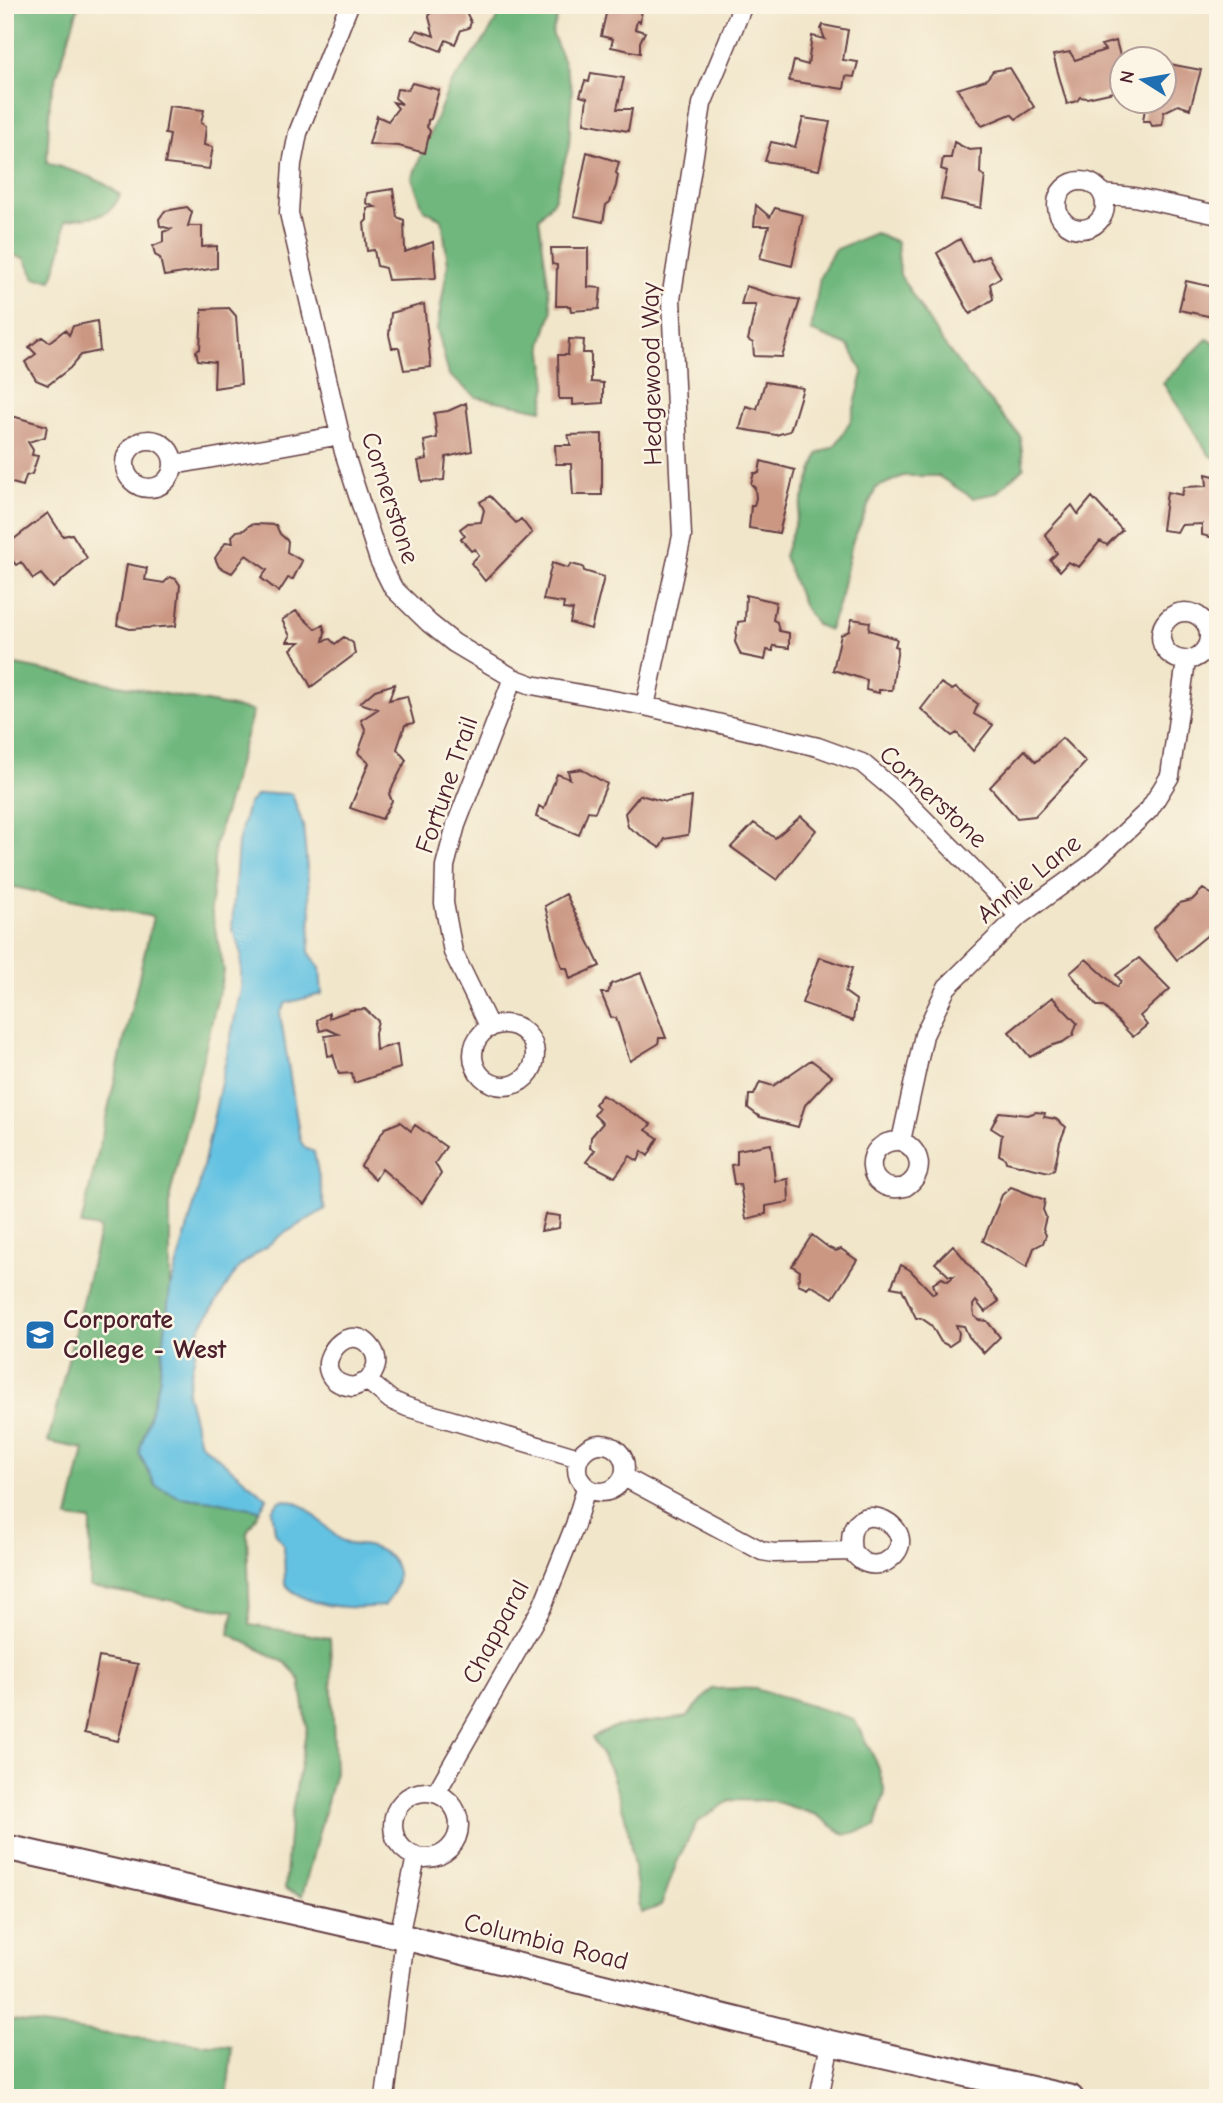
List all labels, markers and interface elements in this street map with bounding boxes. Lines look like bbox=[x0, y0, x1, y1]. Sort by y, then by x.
north arrow bbox=[1108, 46, 1178, 116]
text: N bbox=[1115, 69, 1139, 85]
street label: Hedgewood Way bbox=[635, 282, 669, 466]
street label: Cornerstone bbox=[355, 428, 425, 568]
street label: Fortune Trail bbox=[410, 713, 484, 857]
street label: Cornerstone bbox=[873, 740, 993, 854]
street label: Annie Lane bbox=[971, 828, 1087, 930]
place label: Corporate College - West bbox=[63, 1305, 227, 1365]
school or university icon: Corporate College - West bbox=[23, 1318, 57, 1352]
street label: Chapparal bbox=[456, 1575, 536, 1689]
street label: Columbia Road bbox=[461, 1907, 631, 1977]

